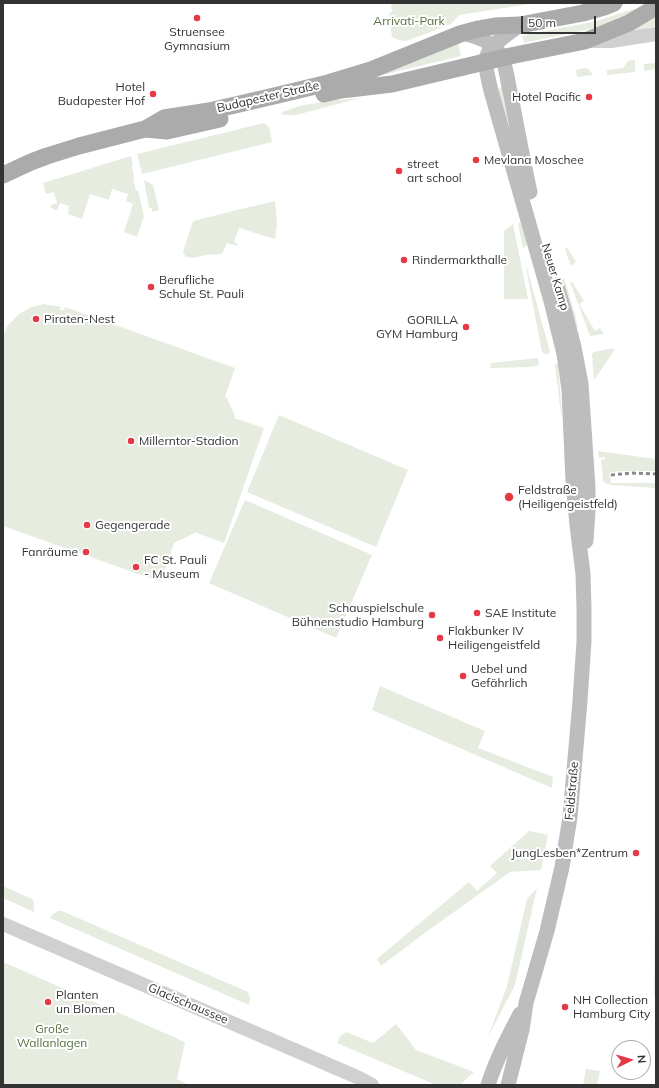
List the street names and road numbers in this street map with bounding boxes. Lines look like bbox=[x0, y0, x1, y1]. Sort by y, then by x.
street label: Budapester Straße bbox=[215, 78, 321, 116]
street label: Neuer Kamp bbox=[538, 242, 572, 312]
street label: Feldstraße bbox=[562, 761, 582, 821]
street label: Glacischaussee bbox=[146, 981, 230, 1027]

